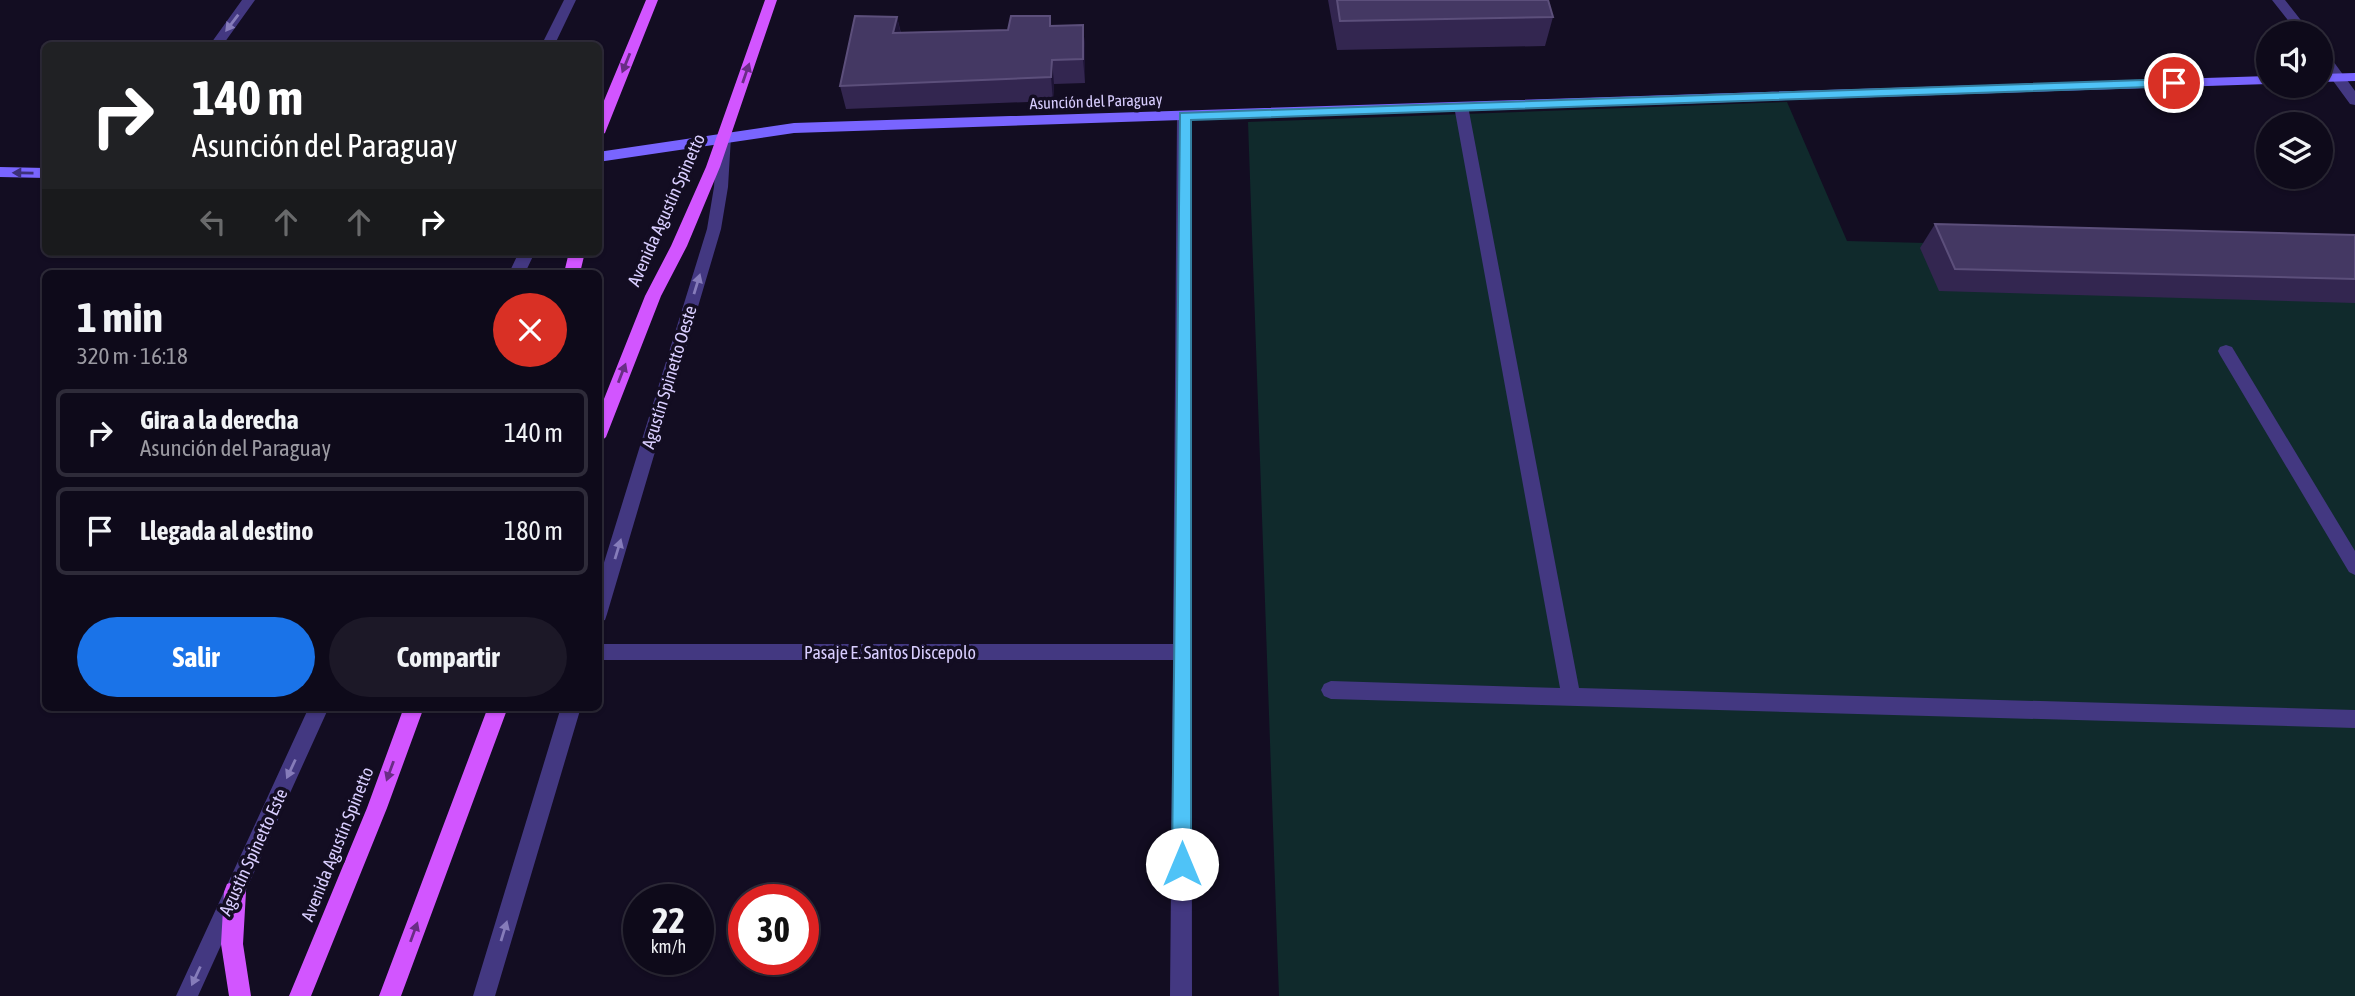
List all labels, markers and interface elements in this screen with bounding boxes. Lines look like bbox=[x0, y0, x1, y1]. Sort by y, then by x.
one-way arrow bbox=[226, 14, 240, 32]
map controls bbox=[2256, 21, 2333, 189]
button: sound bbox=[2256, 21, 2333, 98]
one-way arrow bbox=[621, 53, 632, 74]
pin bbox=[2144, 53, 2204, 113]
one-way arrow bbox=[741, 62, 752, 83]
icon: arrive bbox=[2155, 64, 2193, 102]
text: 140 m bbox=[192, 69, 303, 125]
icon: right bbox=[77, 70, 168, 161]
street label: Asunción del Paraguay bbox=[1029, 90, 1163, 113]
button: layers bbox=[2256, 112, 2333, 189]
text: Asunción del Paraguay bbox=[192, 127, 458, 164]
street label: Avenida Agustín Spinetto bbox=[623, 131, 709, 289]
one-way arrow bbox=[12, 167, 34, 179]
icon: left bbox=[194, 203, 232, 241]
icon: ahead bbox=[267, 203, 305, 241]
icon: ahead bbox=[340, 203, 378, 241]
icon: right bbox=[413, 203, 451, 241]
one-way arrow bbox=[693, 273, 703, 294]
text: 1 min bbox=[77, 293, 163, 341]
button: close bbox=[493, 293, 567, 367]
street label: Agustín Spinetto Oeste bbox=[637, 303, 701, 451]
text: 320 m · 16:18 bbox=[77, 343, 188, 369]
one-way arrow bbox=[617, 363, 628, 384]
text: Gira a la derecha bbox=[140, 405, 299, 435]
icon: right bbox=[81, 414, 119, 452]
text: 140 m bbox=[504, 418, 563, 448]
text: Asunción del Paraguay bbox=[140, 435, 331, 461]
icon: arrive bbox=[81, 512, 119, 550]
text: Llegada al destino bbox=[140, 516, 313, 546]
text: 180 m bbox=[504, 516, 563, 546]
one-way arrow bbox=[614, 538, 624, 559]
button: Salir bbox=[77, 617, 315, 697]
button: Compartir bbox=[329, 617, 567, 697]
street label: Pasaje E. Santos Discepolo bbox=[804, 642, 976, 663]
one-way arrow bbox=[285, 759, 297, 779]
one-way arrow bbox=[385, 761, 396, 782]
street label: Avenida Agustín Spinetto bbox=[296, 764, 378, 924]
street label: Agustín Spinetto Este bbox=[214, 785, 292, 919]
position arrow bbox=[1145, 827, 1219, 901]
speed limit sign: 30 bbox=[728, 884, 819, 975]
text: 22 bbox=[652, 900, 685, 940]
one-way arrow bbox=[499, 920, 509, 941]
one-way arrow bbox=[409, 922, 420, 943]
text: km/h bbox=[651, 936, 686, 957]
one-way arrow bbox=[190, 966, 202, 986]

